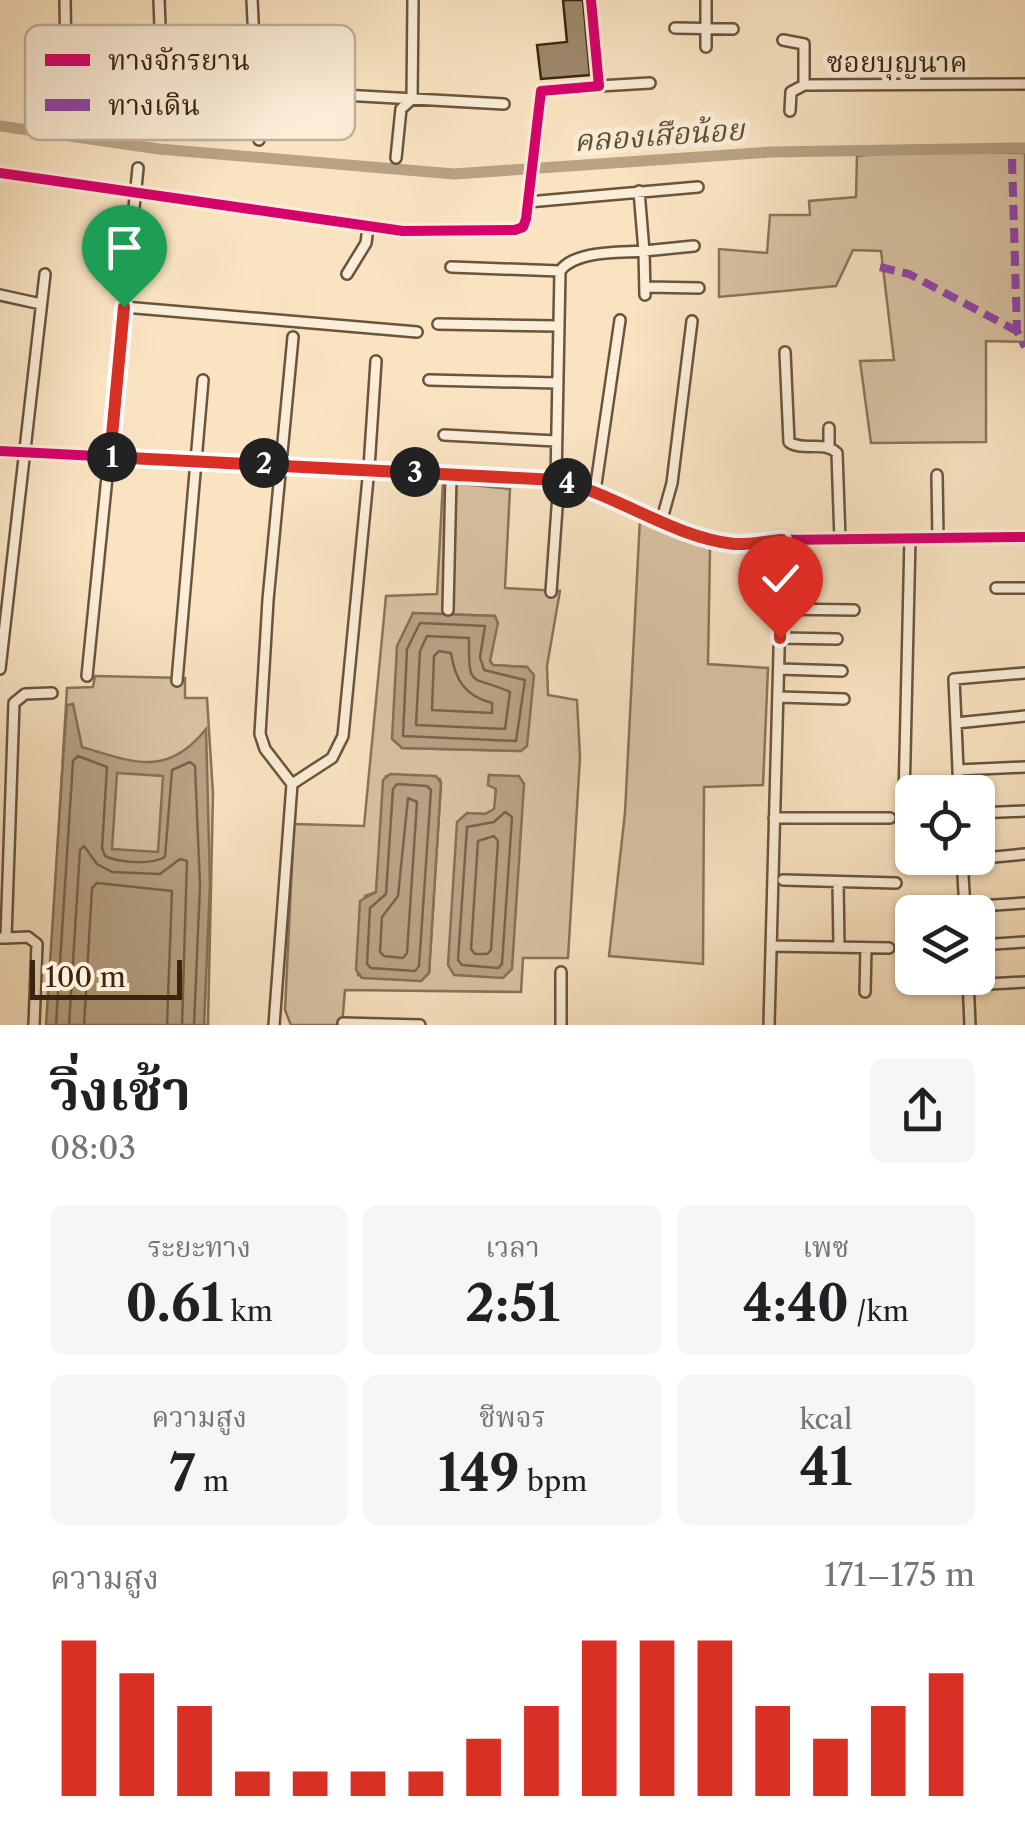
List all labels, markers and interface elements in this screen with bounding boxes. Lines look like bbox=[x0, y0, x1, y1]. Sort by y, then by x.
legend bbox=[25, 25, 355, 140]
text: ทางจักรยาน bbox=[108, 43, 250, 77]
street label: ซอยบุญนาค bbox=[827, 45, 967, 81]
text: ทางเดิน bbox=[108, 88, 200, 122]
water label: คลองเสือน้อย bbox=[573, 110, 748, 159]
pin bbox=[82, 205, 167, 308]
icon: arrive bbox=[97, 220, 152, 275]
pin: 1 bbox=[87, 432, 137, 482]
pin: 2 bbox=[239, 438, 289, 488]
text: 1 bbox=[106, 440, 118, 474]
text: 2 bbox=[256, 446, 272, 480]
pin: 3 bbox=[390, 447, 440, 497]
text: 3 bbox=[407, 455, 423, 489]
pin: 4 bbox=[542, 458, 592, 508]
text: 4 bbox=[559, 466, 575, 500]
pin bbox=[738, 536, 823, 639]
icon: check bbox=[753, 551, 808, 606]
map controls bbox=[895, 775, 995, 995]
button: locate bbox=[895, 775, 995, 875]
button: layers bbox=[895, 895, 995, 995]
scale bar bbox=[30, 955, 182, 1000]
text: 100 m bbox=[45, 960, 126, 994]
text: วิ่งเช้า bbox=[50, 1057, 191, 1124]
button: share bbox=[870, 1058, 975, 1163]
text: 08:03 bbox=[50, 1128, 136, 1167]
text: ระยะทาง bbox=[147, 1230, 251, 1264]
text: เวลา bbox=[485, 1230, 540, 1264]
text: เพซ bbox=[802, 1230, 849, 1264]
text: 0.61 bbox=[126, 1272, 223, 1334]
text: 2:51 bbox=[465, 1272, 560, 1334]
text: 4:40 bbox=[743, 1272, 849, 1334]
text: km bbox=[223, 1294, 273, 1328]
text: /km bbox=[849, 1294, 909, 1328]
text: ความสูง bbox=[151, 1400, 247, 1434]
text: ชีพจร bbox=[479, 1400, 546, 1434]
text: kcal bbox=[799, 1402, 852, 1436]
text: 41 bbox=[800, 1436, 852, 1498]
text: 7 bbox=[169, 1442, 195, 1504]
text: 149 bbox=[438, 1442, 520, 1504]
text: m bbox=[195, 1464, 229, 1498]
text: bpm bbox=[520, 1464, 587, 1498]
text: 171–175 m bbox=[824, 1555, 975, 1594]
text: ความสูง bbox=[50, 1558, 159, 1597]

